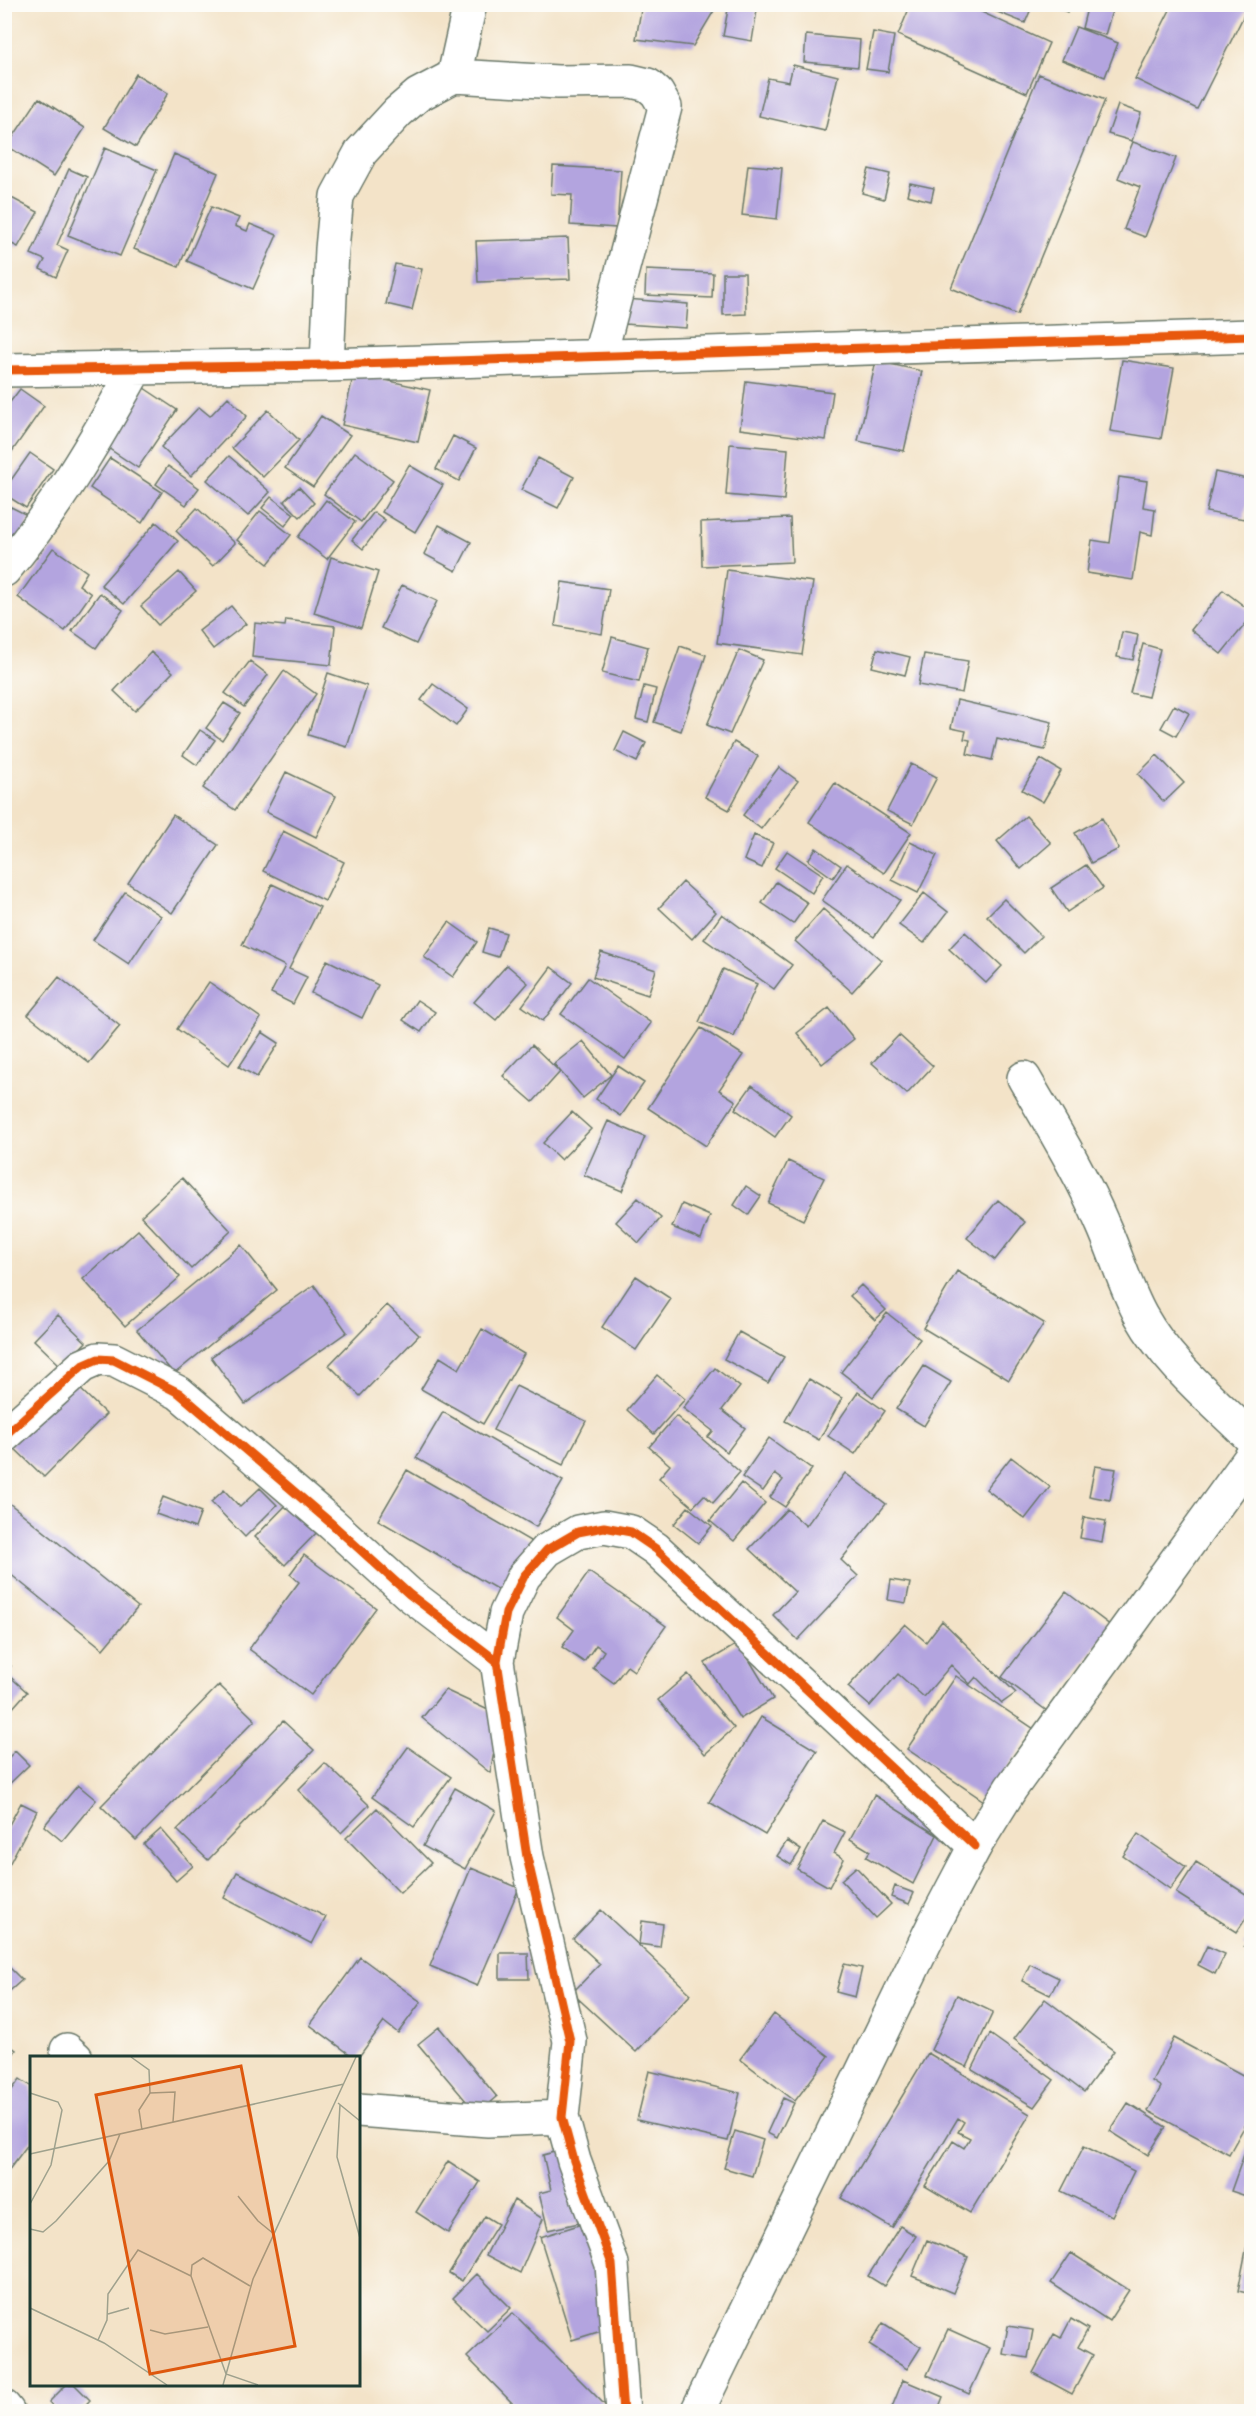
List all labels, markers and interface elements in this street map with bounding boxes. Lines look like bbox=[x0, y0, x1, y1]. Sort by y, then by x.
inset map bbox=[30, 2056, 360, 2386]

